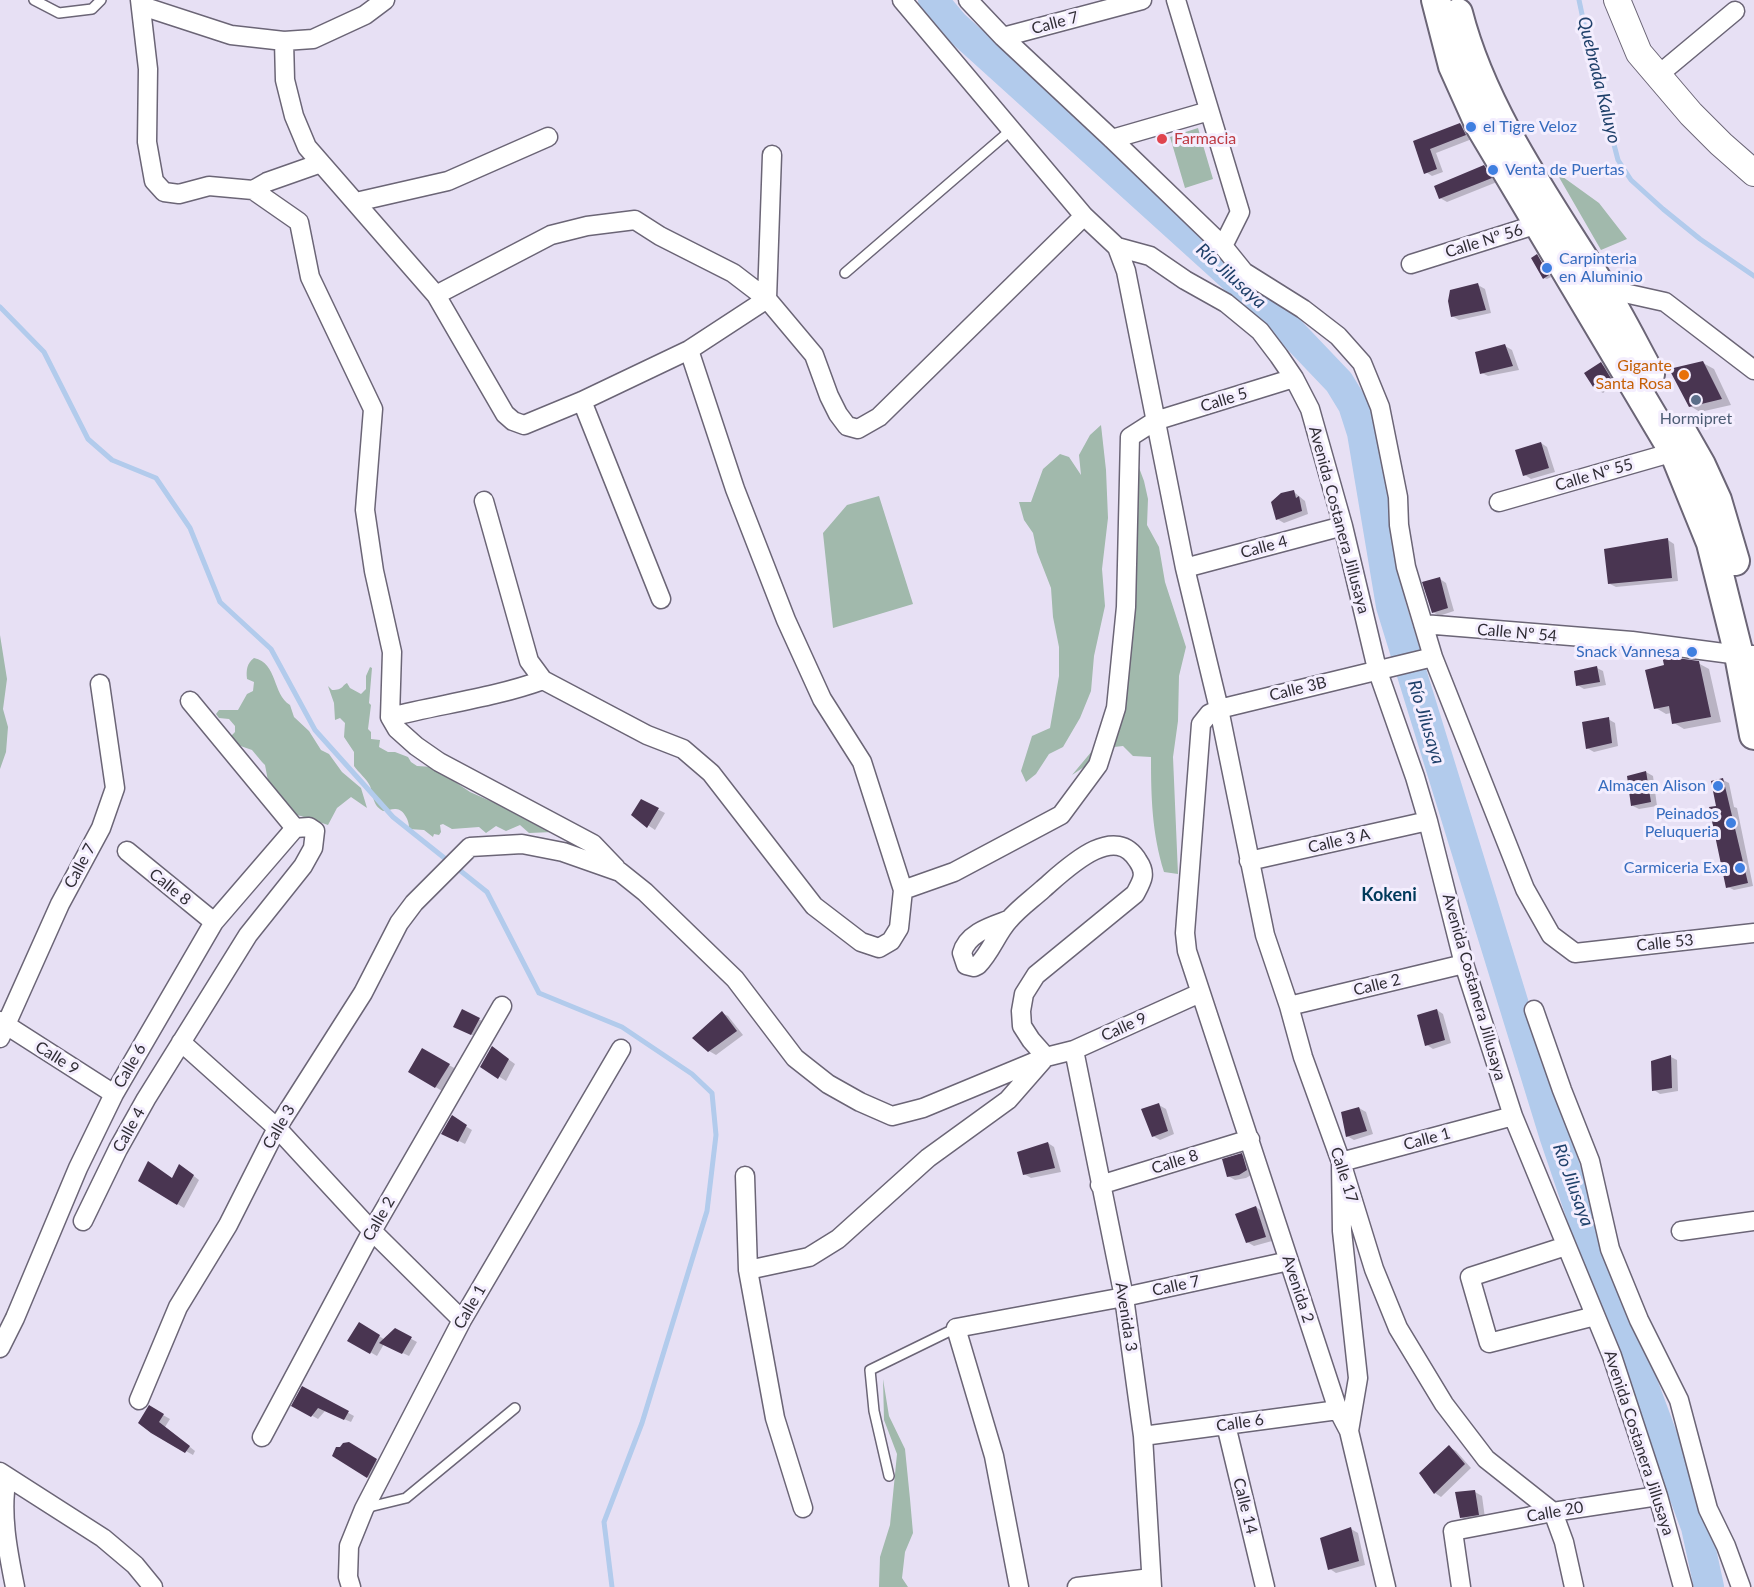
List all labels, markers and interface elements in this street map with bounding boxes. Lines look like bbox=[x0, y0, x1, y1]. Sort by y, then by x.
street label: Calle 7 bbox=[1029, 8, 1081, 38]
water label: Quebrada Kaluyo bbox=[1573, 14, 1625, 146]
place label: el Tigre Veloz bbox=[1483, 117, 1577, 137]
marker: el Tigre Veloz bbox=[1464, 120, 1478, 134]
place label: Farmacia bbox=[1174, 129, 1236, 149]
marker: Farmacia bbox=[1155, 132, 1169, 146]
place label: Venta de Puertas bbox=[1505, 160, 1625, 180]
marker: Venta de Puertas bbox=[1486, 163, 1500, 177]
street label: Calle Nº 56 bbox=[1443, 220, 1525, 262]
water label: Río Jilusaya bbox=[1192, 239, 1270, 313]
place label: Carpinteria en Aluminio bbox=[1559, 249, 1643, 287]
marker: Carpinteria en Aluminio bbox=[1540, 261, 1554, 275]
place label: Gigante Santa Rosa bbox=[1595, 356, 1672, 394]
marker: Gigante Santa Rosa bbox=[1677, 368, 1691, 382]
street label: Calle 5 bbox=[1198, 384, 1250, 416]
marker: Hormipret bbox=[1689, 393, 1703, 407]
place label: Hormipret bbox=[1660, 409, 1732, 429]
street label: Avenida Costanera Jillusaya bbox=[1305, 424, 1373, 616]
street label: Calle Nº 55 bbox=[1553, 455, 1635, 495]
street label: Calle 4 bbox=[1238, 532, 1290, 562]
street label: Calle Nº 54 bbox=[1476, 620, 1558, 646]
place label: Snack Vannesa bbox=[1576, 642, 1680, 662]
marker: Snack Vannesa bbox=[1685, 645, 1699, 659]
street label: Calle 3B bbox=[1267, 673, 1329, 705]
water label: Río Jilusaya bbox=[1403, 677, 1449, 767]
place label: Almacen Alison bbox=[1598, 776, 1706, 796]
marker: Almacen Alison bbox=[1711, 779, 1725, 793]
place label: Peinados Peluqueria bbox=[1645, 804, 1719, 842]
marker: Peinados Peluqueria bbox=[1724, 816, 1738, 830]
street label: Calle 3 A bbox=[1306, 825, 1372, 857]
street label: Calle 7 bbox=[60, 840, 100, 892]
place label: Carmiceria Exa bbox=[1624, 858, 1728, 878]
marker: Carmiceria Exa bbox=[1733, 861, 1747, 875]
street label: Calle 8 bbox=[145, 864, 195, 910]
district label: Kokeni bbox=[1361, 884, 1417, 906]
street label: Avenida Costanera Jillusaya bbox=[1438, 891, 1510, 1083]
street label: Calle 53 bbox=[1636, 930, 1694, 956]
street label: Calle 2 bbox=[1351, 970, 1403, 1000]
street label: Calle 9 bbox=[1098, 1008, 1150, 1046]
street label: Calle 9 bbox=[32, 1037, 82, 1079]
street label: Calle 6 bbox=[110, 1040, 150, 1092]
street label: Calle 3 bbox=[259, 1101, 299, 1153]
street label: Calle 4 bbox=[109, 1104, 149, 1156]
street label: Calle 1 bbox=[1401, 1124, 1453, 1154]
water label: Río Jilusaya bbox=[1548, 1141, 1598, 1229]
street label: Calle 17 bbox=[1326, 1145, 1362, 1205]
street label: Calle 8 bbox=[1149, 1146, 1201, 1178]
street label: Calle 2 bbox=[359, 1193, 399, 1245]
street label: Avenida 2 bbox=[1278, 1253, 1318, 1325]
street label: Calle 7 bbox=[1151, 1272, 1201, 1300]
street label: Calle 1 bbox=[450, 1281, 490, 1333]
street label: Avenida 3 bbox=[1111, 1281, 1141, 1353]
street label: Avenida Costanera Jillusaya bbox=[1600, 1348, 1678, 1538]
street label: Calle 6 bbox=[1215, 1410, 1265, 1436]
street label: Calle 14 bbox=[1229, 1476, 1261, 1536]
street label: Calle 20 bbox=[1525, 1498, 1585, 1526]

